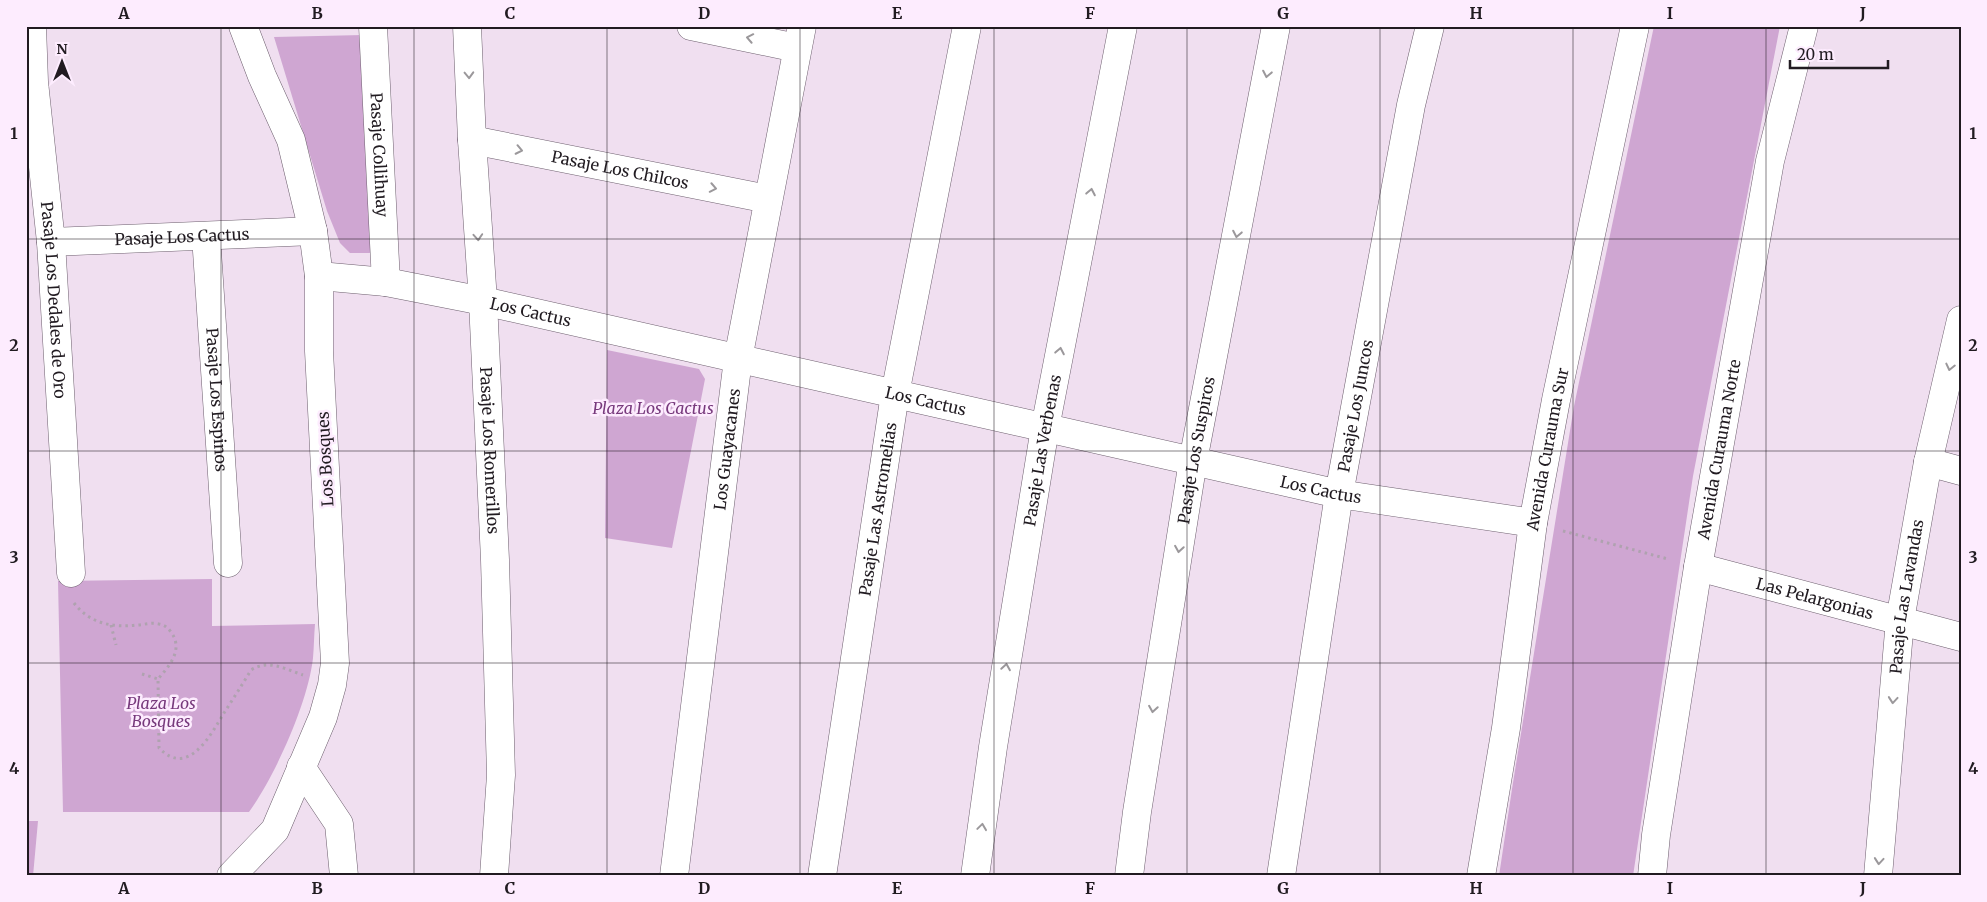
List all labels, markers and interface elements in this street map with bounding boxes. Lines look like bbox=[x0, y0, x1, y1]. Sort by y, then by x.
text: A bbox=[117, 3, 130, 23]
text: B bbox=[311, 3, 323, 23]
text: C bbox=[505, 3, 515, 23]
text: D bbox=[698, 3, 710, 23]
text: E bbox=[892, 3, 903, 23]
text: F bbox=[1085, 3, 1095, 23]
text: G bbox=[1277, 3, 1289, 23]
text: H bbox=[1469, 3, 1483, 23]
text: I bbox=[1667, 3, 1673, 23]
text: J bbox=[1859, 3, 1866, 23]
one-way arrow bbox=[745, 33, 754, 44]
north arrow bbox=[38, 38, 88, 88]
scale bar bbox=[1790, 38, 1887, 70]
text: N bbox=[56, 40, 68, 58]
text: 20 m bbox=[1797, 45, 1834, 64]
one-way arrow bbox=[1262, 70, 1273, 79]
one-way arrow bbox=[464, 71, 475, 79]
street label: Pasaje Collihuay bbox=[366, 92, 393, 218]
text: 1 bbox=[10, 123, 18, 143]
text: 1 bbox=[1969, 123, 1977, 143]
one-way arrow bbox=[515, 144, 524, 154]
street label: Pasaje Los Chilcos bbox=[550, 146, 691, 193]
one-way arrow bbox=[709, 182, 718, 193]
one-way arrow bbox=[1085, 187, 1096, 196]
street label: Pasaje Los Dedales de Oro bbox=[37, 200, 70, 399]
street label: Pasaje Los Cactus bbox=[114, 224, 250, 249]
one-way arrow bbox=[1232, 229, 1242, 238]
one-way arrow bbox=[473, 233, 484, 241]
street label: Los Cactus bbox=[488, 293, 573, 331]
street label: Pasaje Los Espinos bbox=[202, 327, 232, 472]
text: 2 bbox=[9, 335, 19, 355]
text: 2 bbox=[1968, 335, 1978, 355]
street label: Pasaje Los Juncos bbox=[1333, 338, 1377, 474]
one-way arrow bbox=[1054, 347, 1065, 356]
street label: Avenida Curauma Norte bbox=[1693, 358, 1745, 542]
one-way arrow bbox=[1945, 363, 1956, 372]
street label: Pasaje Los Romerillos bbox=[476, 366, 504, 535]
street label: Avenida Curauma Sur bbox=[1522, 366, 1573, 533]
street label: Pasaje Las Verbenas bbox=[1019, 373, 1065, 528]
street label: Pasaje Los Suspiros bbox=[1173, 375, 1219, 525]
street label: Los Cactus bbox=[883, 382, 968, 420]
street label: Los Guayacanes bbox=[709, 387, 744, 511]
park label: Plaza Los Cactus bbox=[592, 398, 714, 418]
street label: Los Bosques bbox=[313, 411, 337, 507]
street label: Pasaje Las Astromelias bbox=[855, 421, 901, 597]
street label: Los Cactus bbox=[1278, 471, 1363, 507]
street label: Pasaje Las Lavandas bbox=[1885, 517, 1928, 675]
one-way arrow bbox=[1175, 544, 1185, 553]
text: 3 bbox=[9, 547, 19, 567]
text: 3 bbox=[1968, 547, 1978, 567]
street label: Las Pelargonias bbox=[1754, 573, 1876, 623]
one-way arrow bbox=[1000, 662, 1010, 671]
park label: Plaza Los Bosques bbox=[126, 693, 196, 731]
one-way arrow bbox=[1888, 696, 1899, 704]
one-way arrow bbox=[1149, 705, 1159, 713]
text: 4 bbox=[9, 758, 19, 778]
text: 4 bbox=[1968, 758, 1978, 778]
one-way arrow bbox=[976, 823, 986, 832]
one-way arrow bbox=[1874, 858, 1885, 866]
text: A bbox=[117, 878, 130, 898]
text: B bbox=[311, 878, 323, 898]
text: C bbox=[505, 878, 515, 898]
text: D bbox=[698, 878, 710, 898]
text: E bbox=[892, 878, 903, 898]
text: F bbox=[1085, 878, 1095, 898]
text: G bbox=[1277, 878, 1289, 898]
text: H bbox=[1469, 878, 1483, 898]
text: I bbox=[1667, 878, 1673, 898]
text: J bbox=[1859, 878, 1866, 898]

